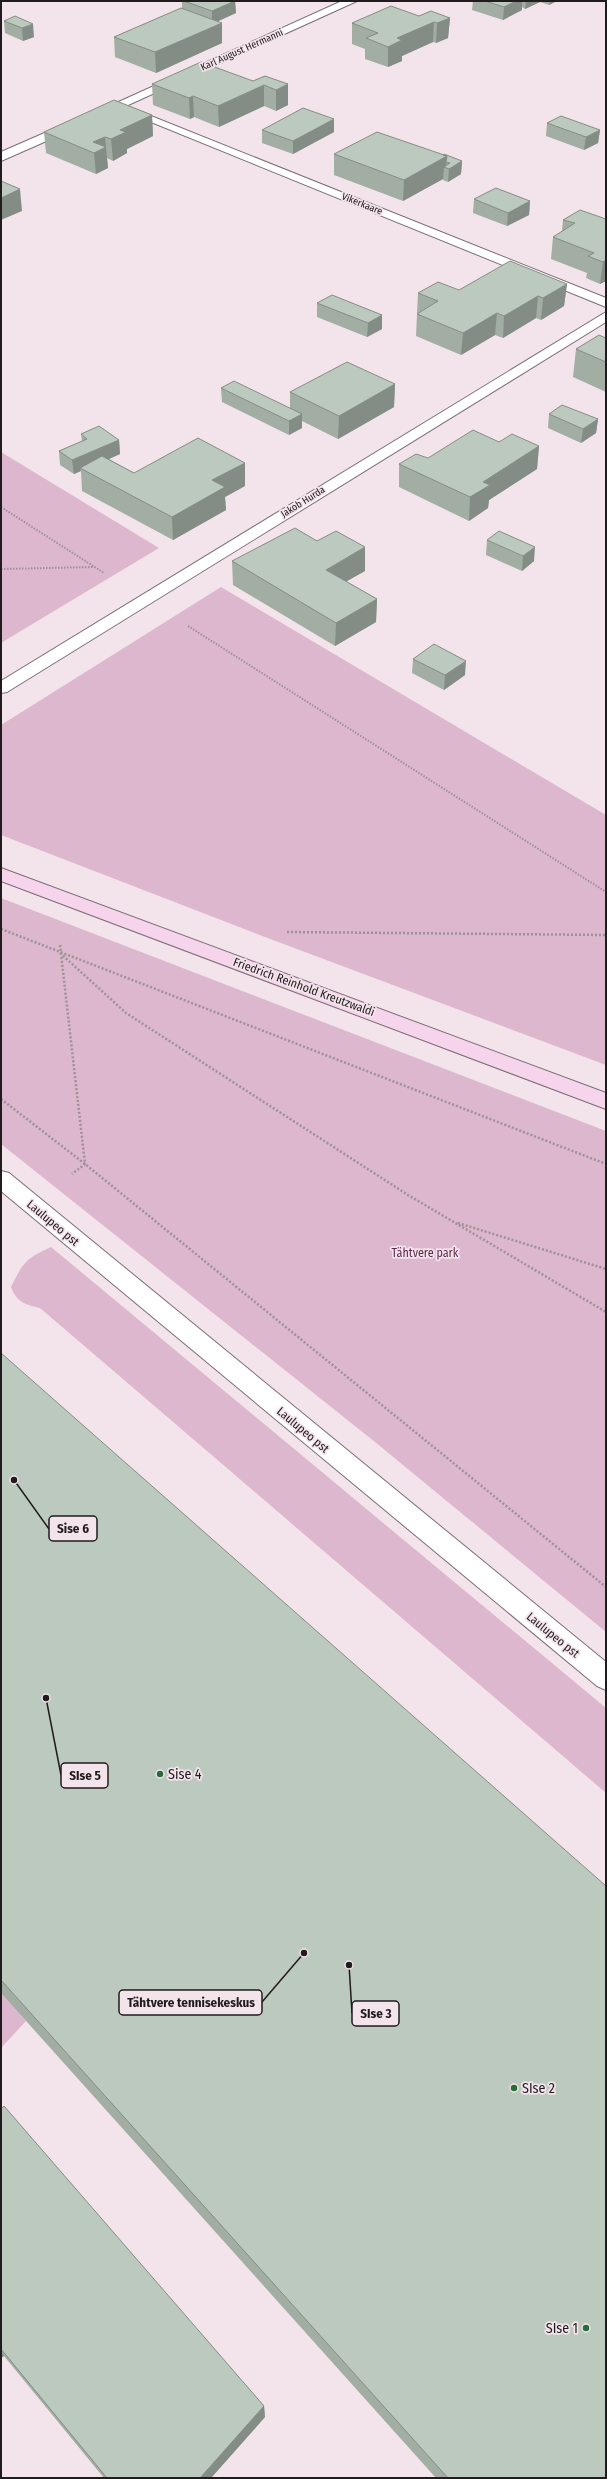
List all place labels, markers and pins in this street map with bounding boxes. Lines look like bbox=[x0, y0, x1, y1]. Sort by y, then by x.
callout: Sise 6 bbox=[49, 1516, 97, 1541]
callout: SIse 5 bbox=[61, 1763, 108, 1788]
place label: Sise 4 bbox=[168, 1766, 202, 1783]
marker: Sise 4 bbox=[155, 1769, 165, 1779]
callout: Tähtvere tennisekeskus bbox=[119, 1990, 262, 2015]
callout: SIse 3 bbox=[352, 2001, 399, 2026]
place label: SIse 2 bbox=[522, 2080, 555, 2097]
marker: SIse 2 bbox=[509, 2083, 519, 2093]
place label: SIse 1 bbox=[546, 2320, 578, 2337]
marker: SIse 1 bbox=[581, 2323, 591, 2333]

